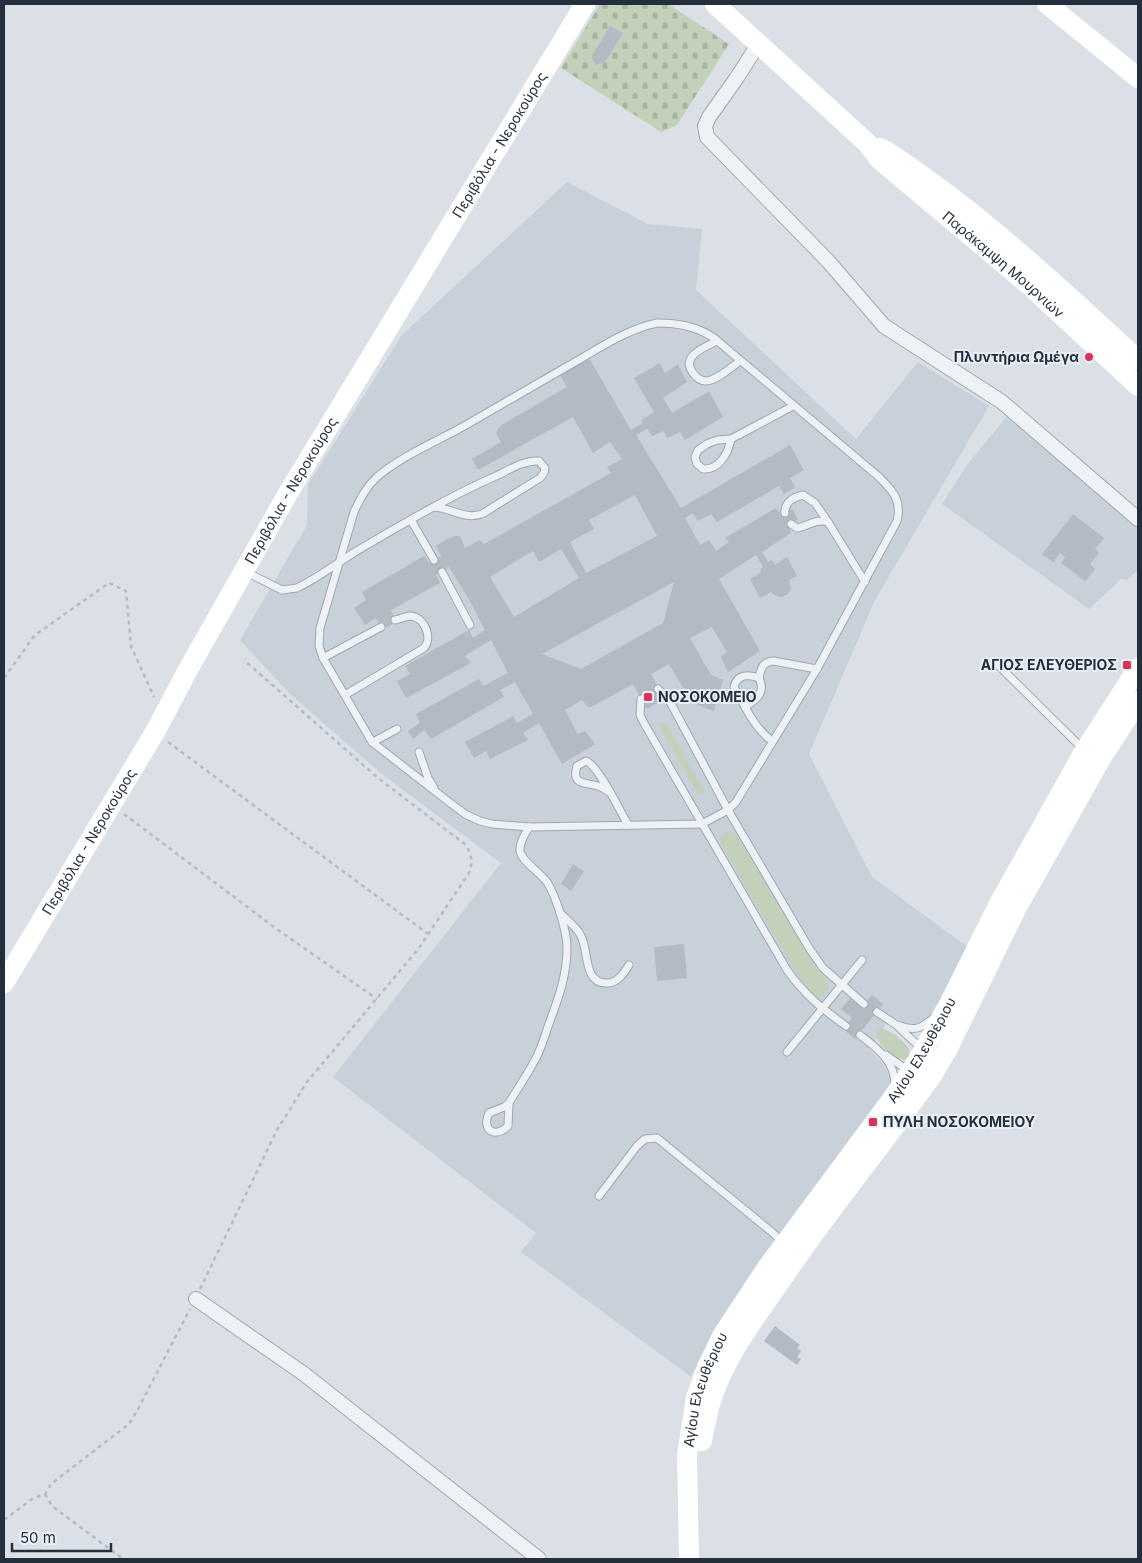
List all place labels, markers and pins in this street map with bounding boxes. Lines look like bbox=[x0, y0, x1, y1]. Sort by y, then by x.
place label: Πλυντήρια Ωμέγα bbox=[954, 348, 1079, 365]
marker: Πλυντήρια Ωμέγα bbox=[1083, 351, 1095, 363]
place label: ΑΓΙΟΣ ΕΛΕΥΘΕΡΙΟΣ bbox=[981, 656, 1117, 673]
marker: ΑΓΙΟΣ ΕΛΕΥΘΕΡΙΟΣ bbox=[1121, 659, 1133, 671]
place label: ΝΟΣΟΚΟΜΕΙΟ bbox=[658, 688, 757, 705]
marker: ΝΟΣΟΚΟΜΕΙΟ bbox=[642, 691, 654, 703]
place label: ΠΥΛΗ ΝΟΣΟΚΟΜΕΙΟΥ bbox=[883, 1113, 1035, 1130]
marker: ΠΥΛΗ ΝΟΣΟΚΟΜΕΙΟΥ bbox=[867, 1116, 879, 1128]

